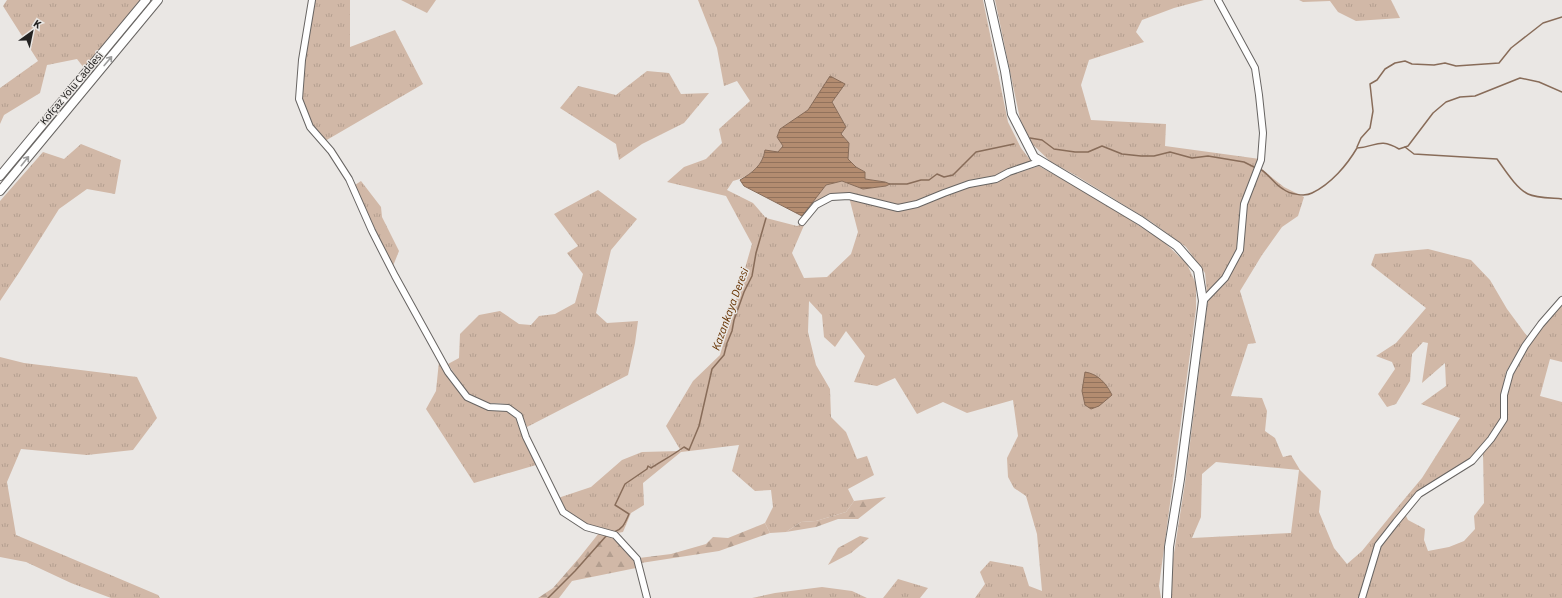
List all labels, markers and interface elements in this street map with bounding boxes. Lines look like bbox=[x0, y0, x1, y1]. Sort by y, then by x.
north arrow bbox=[12, 12, 52, 52]
text: K bbox=[30, 16, 44, 32]
street label: Kofçaz Yolu Caddesi bbox=[36, 49, 106, 128]
one-way arrow bbox=[104, 56, 113, 66]
one-way arrow bbox=[20, 155, 29, 166]
water label: Kazankaya Deresi bbox=[708, 265, 753, 353]

